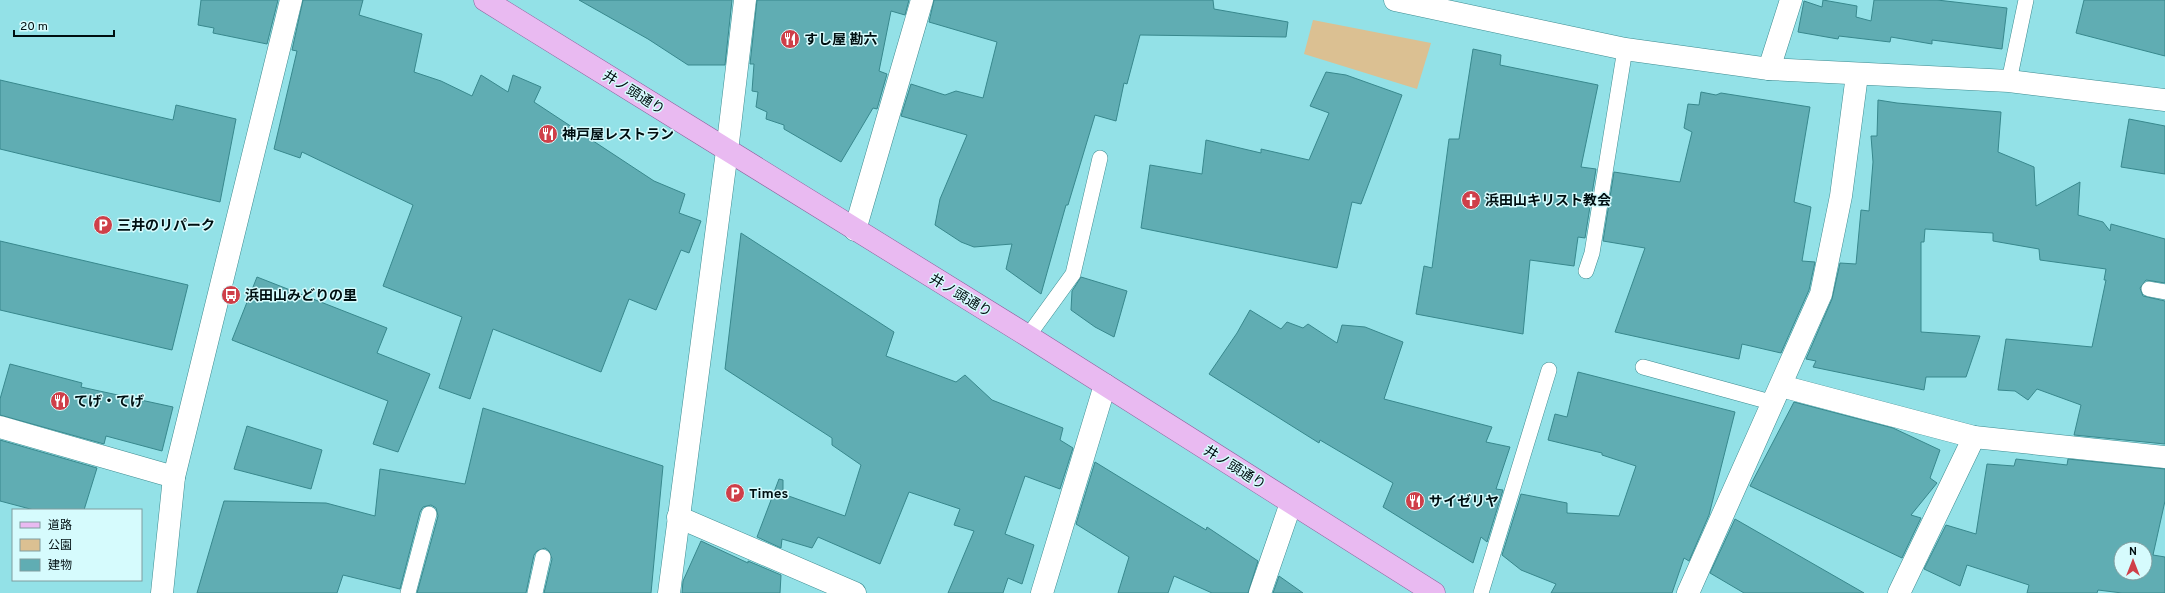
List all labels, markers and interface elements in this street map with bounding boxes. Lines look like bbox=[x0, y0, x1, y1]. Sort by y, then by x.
scale bar bbox=[14, 12, 114, 38]
text: 20 m bbox=[20, 19, 48, 35]
restaurant icon: すし屋 勘六 bbox=[779, 28, 801, 50]
place label: すし屋 勘六 bbox=[804, 31, 878, 49]
street label: 井ノ頭通り bbox=[599, 67, 668, 119]
restaurant icon: 神戸屋レストラン bbox=[537, 123, 559, 145]
place label: 神戸屋レストラン bbox=[562, 126, 674, 144]
church icon: 浜田山キリスト教会 bbox=[1460, 189, 1482, 211]
place label: 浜田山キリスト教会 bbox=[1485, 192, 1611, 210]
parking icon: 三井のリパーク bbox=[92, 214, 114, 236]
place label: 三井のリパーク bbox=[117, 217, 215, 235]
street label: 井ノ頭通り bbox=[926, 270, 995, 322]
bus stop icon: 浜田山みどりの里 bbox=[220, 284, 242, 306]
place label: 浜田山みどりの里 bbox=[245, 287, 357, 305]
restaurant icon: てげ・てげ bbox=[49, 390, 71, 412]
place label: てげ・てげ bbox=[74, 394, 144, 411]
street label: 井ノ頭通り bbox=[1200, 442, 1269, 494]
parking icon: Times bbox=[724, 482, 746, 504]
place label: Times bbox=[749, 486, 788, 503]
restaurant icon: サイゼリヤ bbox=[1404, 490, 1426, 512]
place label: サイゼリヤ bbox=[1429, 493, 1499, 511]
legend bbox=[12, 509, 142, 581]
text: 道路 bbox=[48, 518, 72, 534]
text: 公園 bbox=[48, 538, 72, 554]
north arrow bbox=[2113, 541, 2153, 581]
text: N bbox=[2129, 545, 2137, 559]
text: 建物 bbox=[48, 558, 72, 574]

